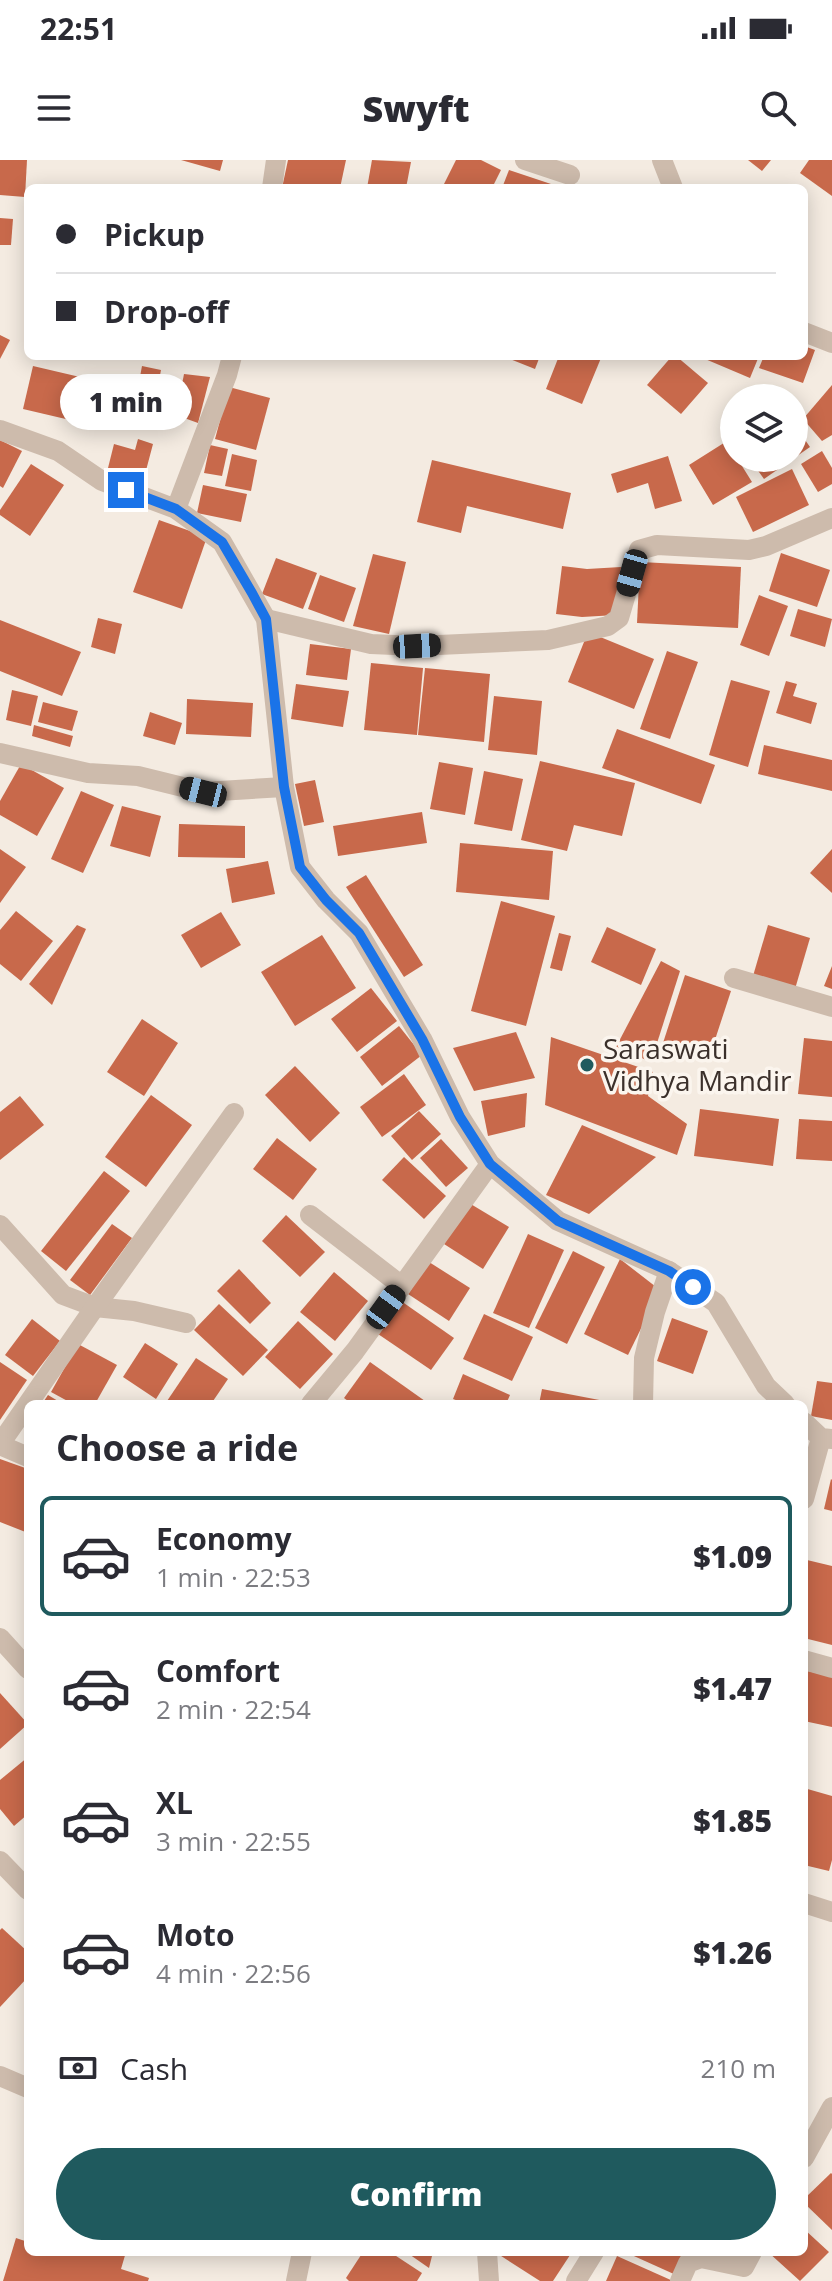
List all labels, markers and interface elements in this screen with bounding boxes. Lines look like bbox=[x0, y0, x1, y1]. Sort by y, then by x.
text: 22:51 bbox=[40, 8, 117, 49]
text: Swyft bbox=[363, 84, 469, 133]
icon: menu bbox=[32, 86, 76, 130]
icon: search bbox=[756, 86, 800, 130]
text: Pickup bbox=[104, 214, 205, 255]
text: Drop-off bbox=[104, 291, 229, 332]
callout: 1 min bbox=[60, 374, 192, 430]
text: 1 min bbox=[89, 384, 163, 420]
map controls bbox=[720, 384, 808, 472]
button: layers bbox=[720, 384, 808, 472]
route end bbox=[108, 472, 144, 508]
car bbox=[614, 547, 650, 599]
car bbox=[392, 633, 442, 659]
car bbox=[177, 775, 229, 809]
place label: Saraswati Vidhya Mandir bbox=[603, 1029, 792, 1099]
marker: Saraswati Vidhya Mandir bbox=[578, 1056, 596, 1074]
route start bbox=[675, 1269, 711, 1305]
car bbox=[362, 1281, 410, 1333]
text: Choose a ride bbox=[56, 1423, 298, 1472]
text: Economy bbox=[156, 1518, 292, 1559]
icon: car bbox=[60, 1520, 132, 1592]
text: $1.09 bbox=[693, 1536, 772, 1577]
text: 1 min · 22:53 bbox=[156, 1559, 311, 1595]
text: Comfort bbox=[156, 1650, 280, 1691]
icon: car bbox=[60, 1652, 132, 1724]
text: $1.47 bbox=[693, 1668, 772, 1709]
text: 2 min · 22:54 bbox=[156, 1691, 311, 1727]
text: XL bbox=[156, 1782, 193, 1823]
icon: car bbox=[60, 1784, 132, 1856]
text: $1.85 bbox=[693, 1800, 772, 1841]
text: 3 min · 22:55 bbox=[156, 1823, 311, 1859]
text: Moto bbox=[156, 1914, 234, 1955]
icon: car bbox=[60, 1916, 132, 1988]
text: $1.26 bbox=[693, 1932, 772, 1973]
text: 4 min · 22:56 bbox=[156, 1955, 311, 1991]
icon: cash bbox=[56, 2046, 100, 2090]
text: Cash bbox=[120, 2048, 188, 2089]
text: 210 m bbox=[701, 2050, 776, 2086]
button: Confirm bbox=[56, 2148, 776, 2240]

